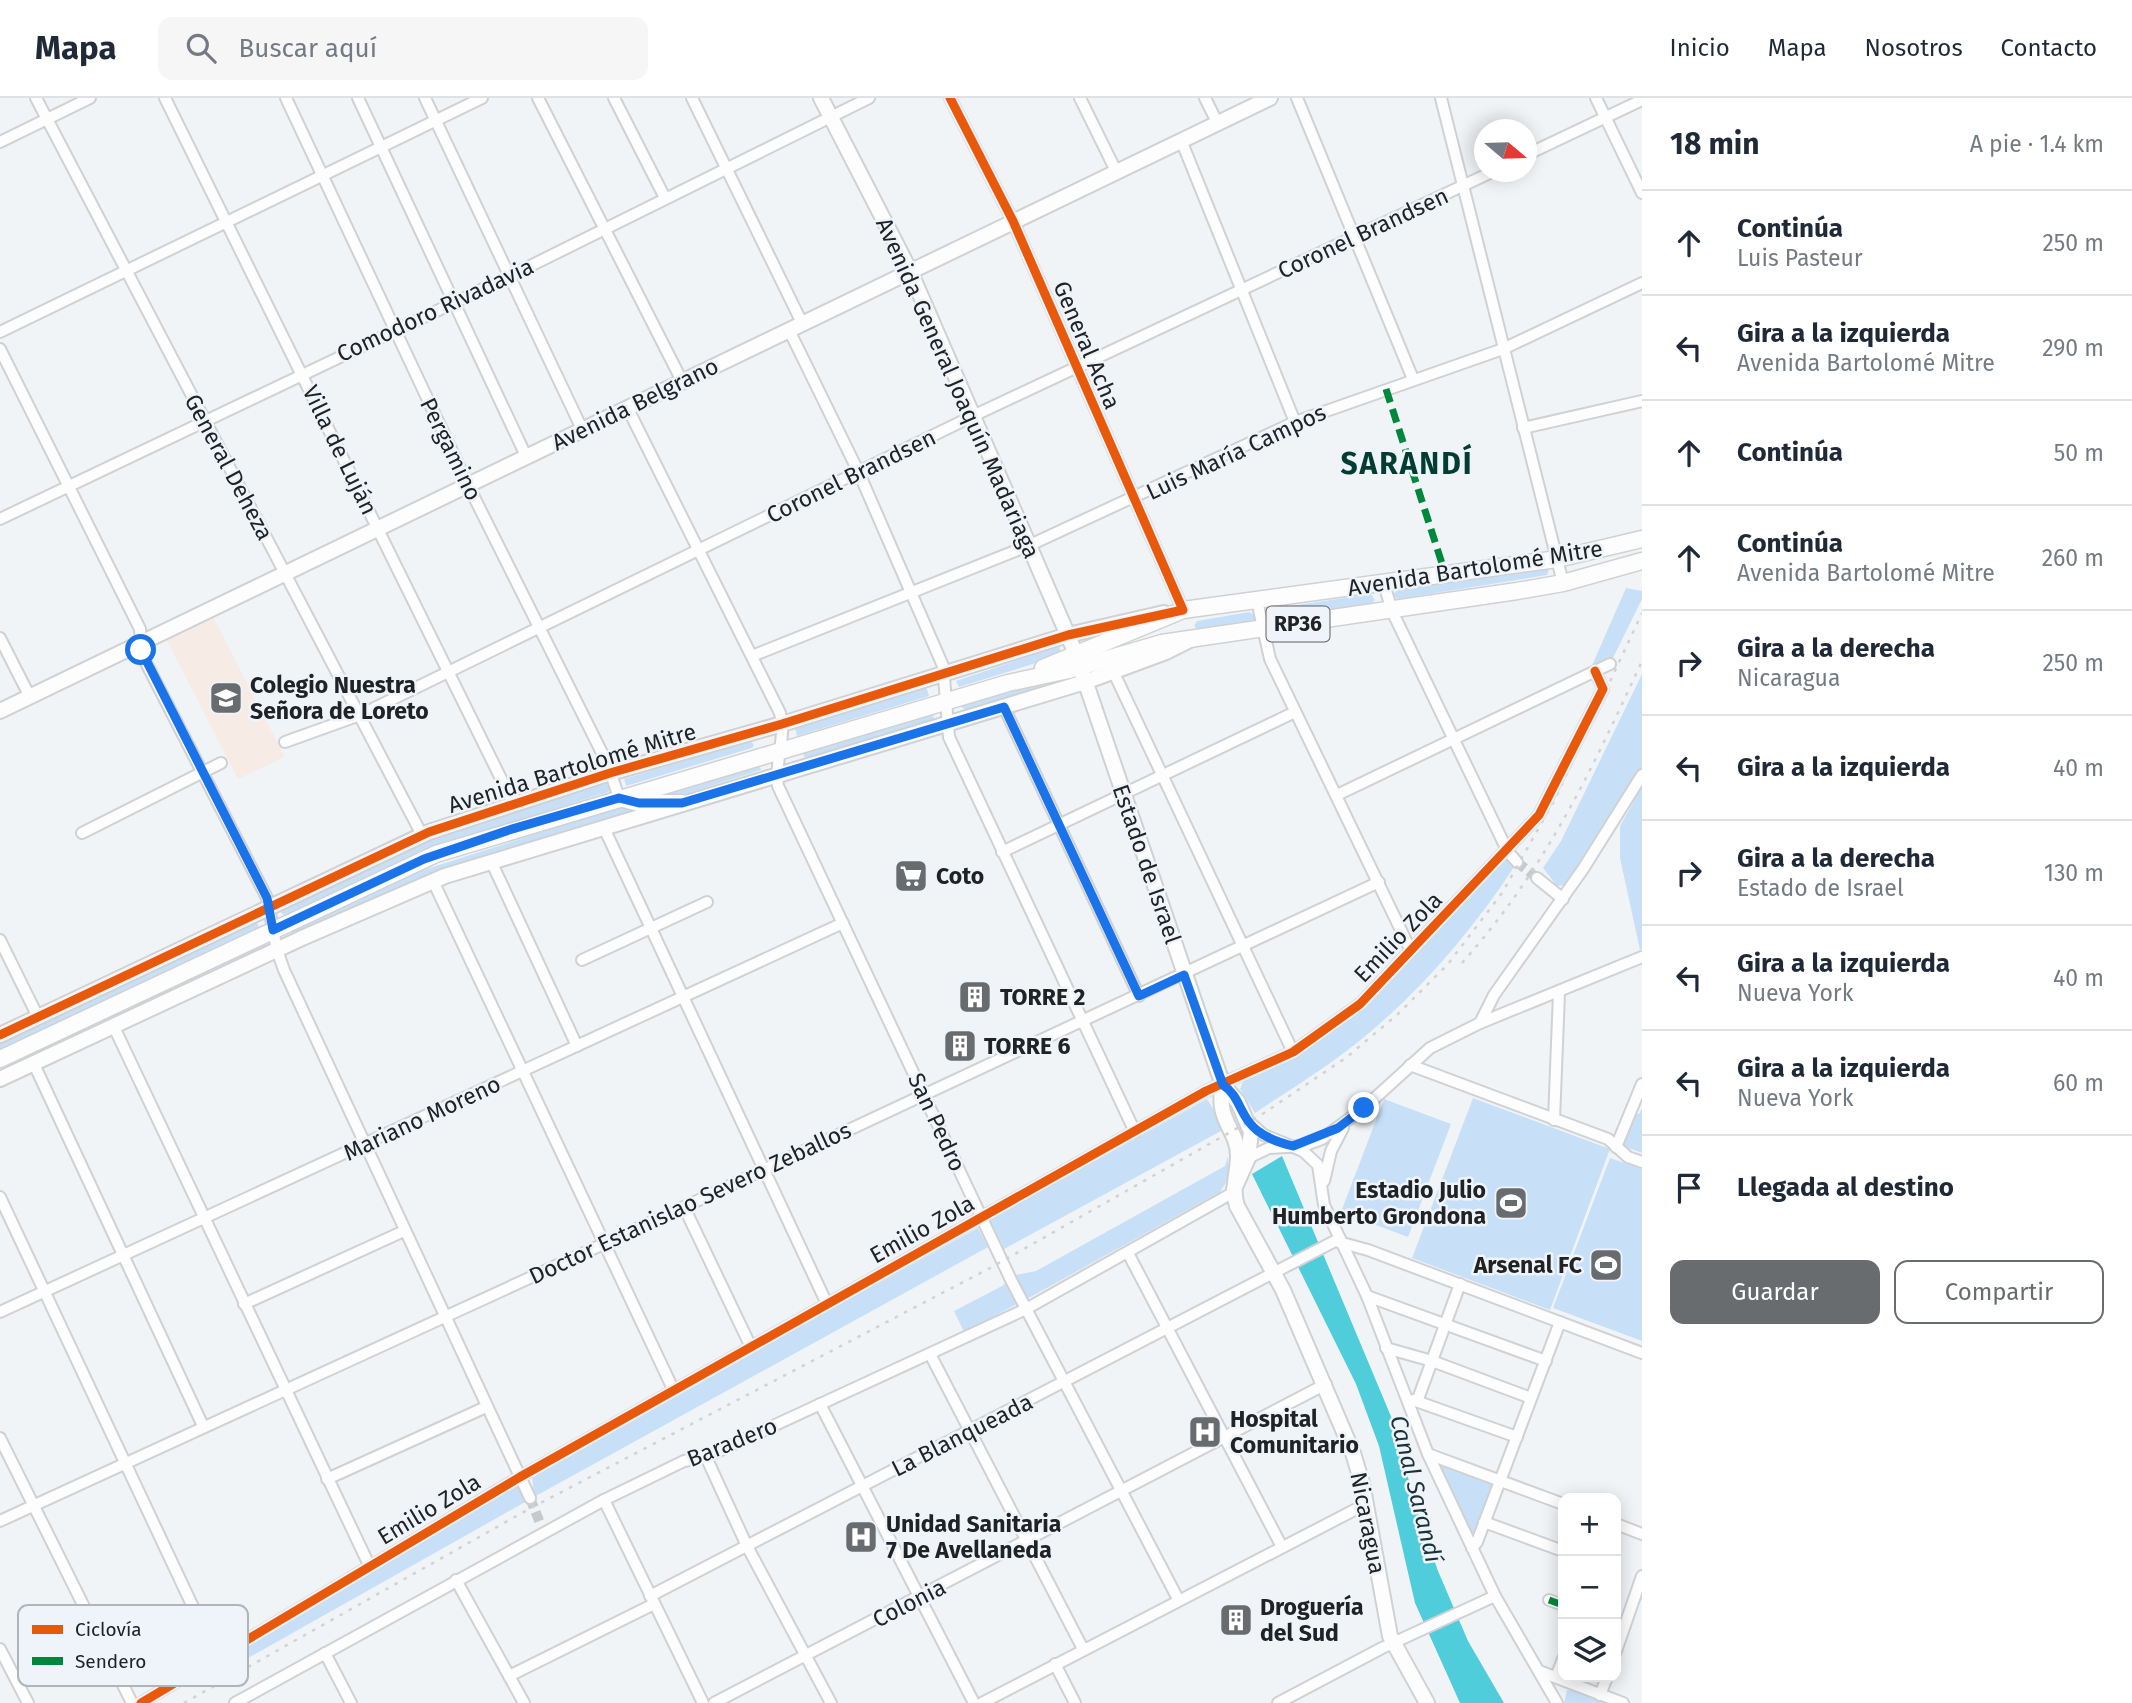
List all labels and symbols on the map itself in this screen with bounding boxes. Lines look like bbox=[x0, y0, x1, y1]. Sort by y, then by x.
north arrow bbox=[1474, 119, 1537, 182]
street label: Coronel Brandsen bbox=[1273, 181, 1453, 285]
street label: Avenida General Joaquín Madariaga bbox=[870, 213, 1046, 563]
street label: Comodoro Rivadavia bbox=[332, 252, 538, 368]
street label: General Acha bbox=[1047, 277, 1127, 413]
street label: Avenida Belgrano bbox=[547, 352, 723, 456]
street label: Villa de Luján bbox=[297, 381, 383, 519]
street label: General Deheza bbox=[179, 389, 279, 545]
street label: Pergamino bbox=[414, 393, 488, 505]
street label: Luis María Campos bbox=[1142, 398, 1330, 506]
street label: Coronel Brandsen bbox=[762, 423, 940, 529]
district label: SARANDÍ bbox=[1340, 443, 1474, 482]
street label: Avenida Bartolomé Mitre bbox=[1345, 534, 1605, 602]
road number: RP36 bbox=[1266, 606, 1330, 642]
route start bbox=[125, 634, 156, 665]
place label: Colegio Nuestra Señora de Loreto bbox=[250, 671, 429, 725]
school or university icon: Colegio Nuestra Señora de Loreto bbox=[207, 679, 245, 717]
street label: Avenida Bartolomé Mitre bbox=[445, 717, 699, 819]
street label: Estado de Israel bbox=[1107, 781, 1187, 948]
supermarket icon: Coto bbox=[892, 857, 930, 895]
place label: Coto bbox=[936, 862, 984, 890]
street label: Emilio Zola bbox=[1348, 886, 1448, 988]
building icon: TORRE 2 bbox=[956, 978, 994, 1016]
place label: TORRE 2 bbox=[1000, 983, 1085, 1011]
building icon: TORRE 6 bbox=[941, 1027, 979, 1065]
place label: TORRE 6 bbox=[984, 1032, 1070, 1060]
street label: San Pedro bbox=[902, 1068, 972, 1176]
street label: Mariano Moreno bbox=[339, 1069, 505, 1167]
route end bbox=[1348, 1092, 1379, 1123]
street label: Doctor Estanislao Severo Zeballos bbox=[524, 1116, 856, 1290]
place label: Estadio Julio Humberto Grondona bbox=[1272, 1176, 1486, 1230]
sports icon: Estadio Julio Humberto Grondona bbox=[1492, 1184, 1530, 1222]
street label: Emilio Zola bbox=[865, 1189, 979, 1269]
sports icon: Arsenal FC bbox=[1587, 1246, 1625, 1284]
place label: Arsenal FC bbox=[1473, 1251, 1583, 1279]
street label: La Blanqueada bbox=[887, 1387, 1037, 1483]
place label: Hospital Comunitario bbox=[1230, 1405, 1359, 1459]
street label: Baradero bbox=[683, 1411, 781, 1473]
water label: Canal Sarandí bbox=[1384, 1412, 1448, 1567]
hospital icon: Hospital Comunitario bbox=[1186, 1413, 1224, 1451]
street label: Emilio Zola bbox=[372, 1467, 486, 1551]
street label: Nicaragua bbox=[1344, 1470, 1392, 1576]
place label: Unidad Sanitaria 7 De Avellaneda bbox=[886, 1510, 1061, 1564]
hospital icon: Unidad Sanitaria 7 De Avellaneda bbox=[842, 1518, 880, 1556]
street label: Colonia bbox=[868, 1573, 950, 1633]
place label: Droguería del Sud bbox=[1260, 1593, 1364, 1647]
building icon: Droguería del Sud bbox=[1217, 1601, 1255, 1639]
legend bbox=[18, 1605, 248, 1686]
text: Ciclovía bbox=[75, 1618, 142, 1641]
text: Sendero bbox=[75, 1650, 146, 1673]

